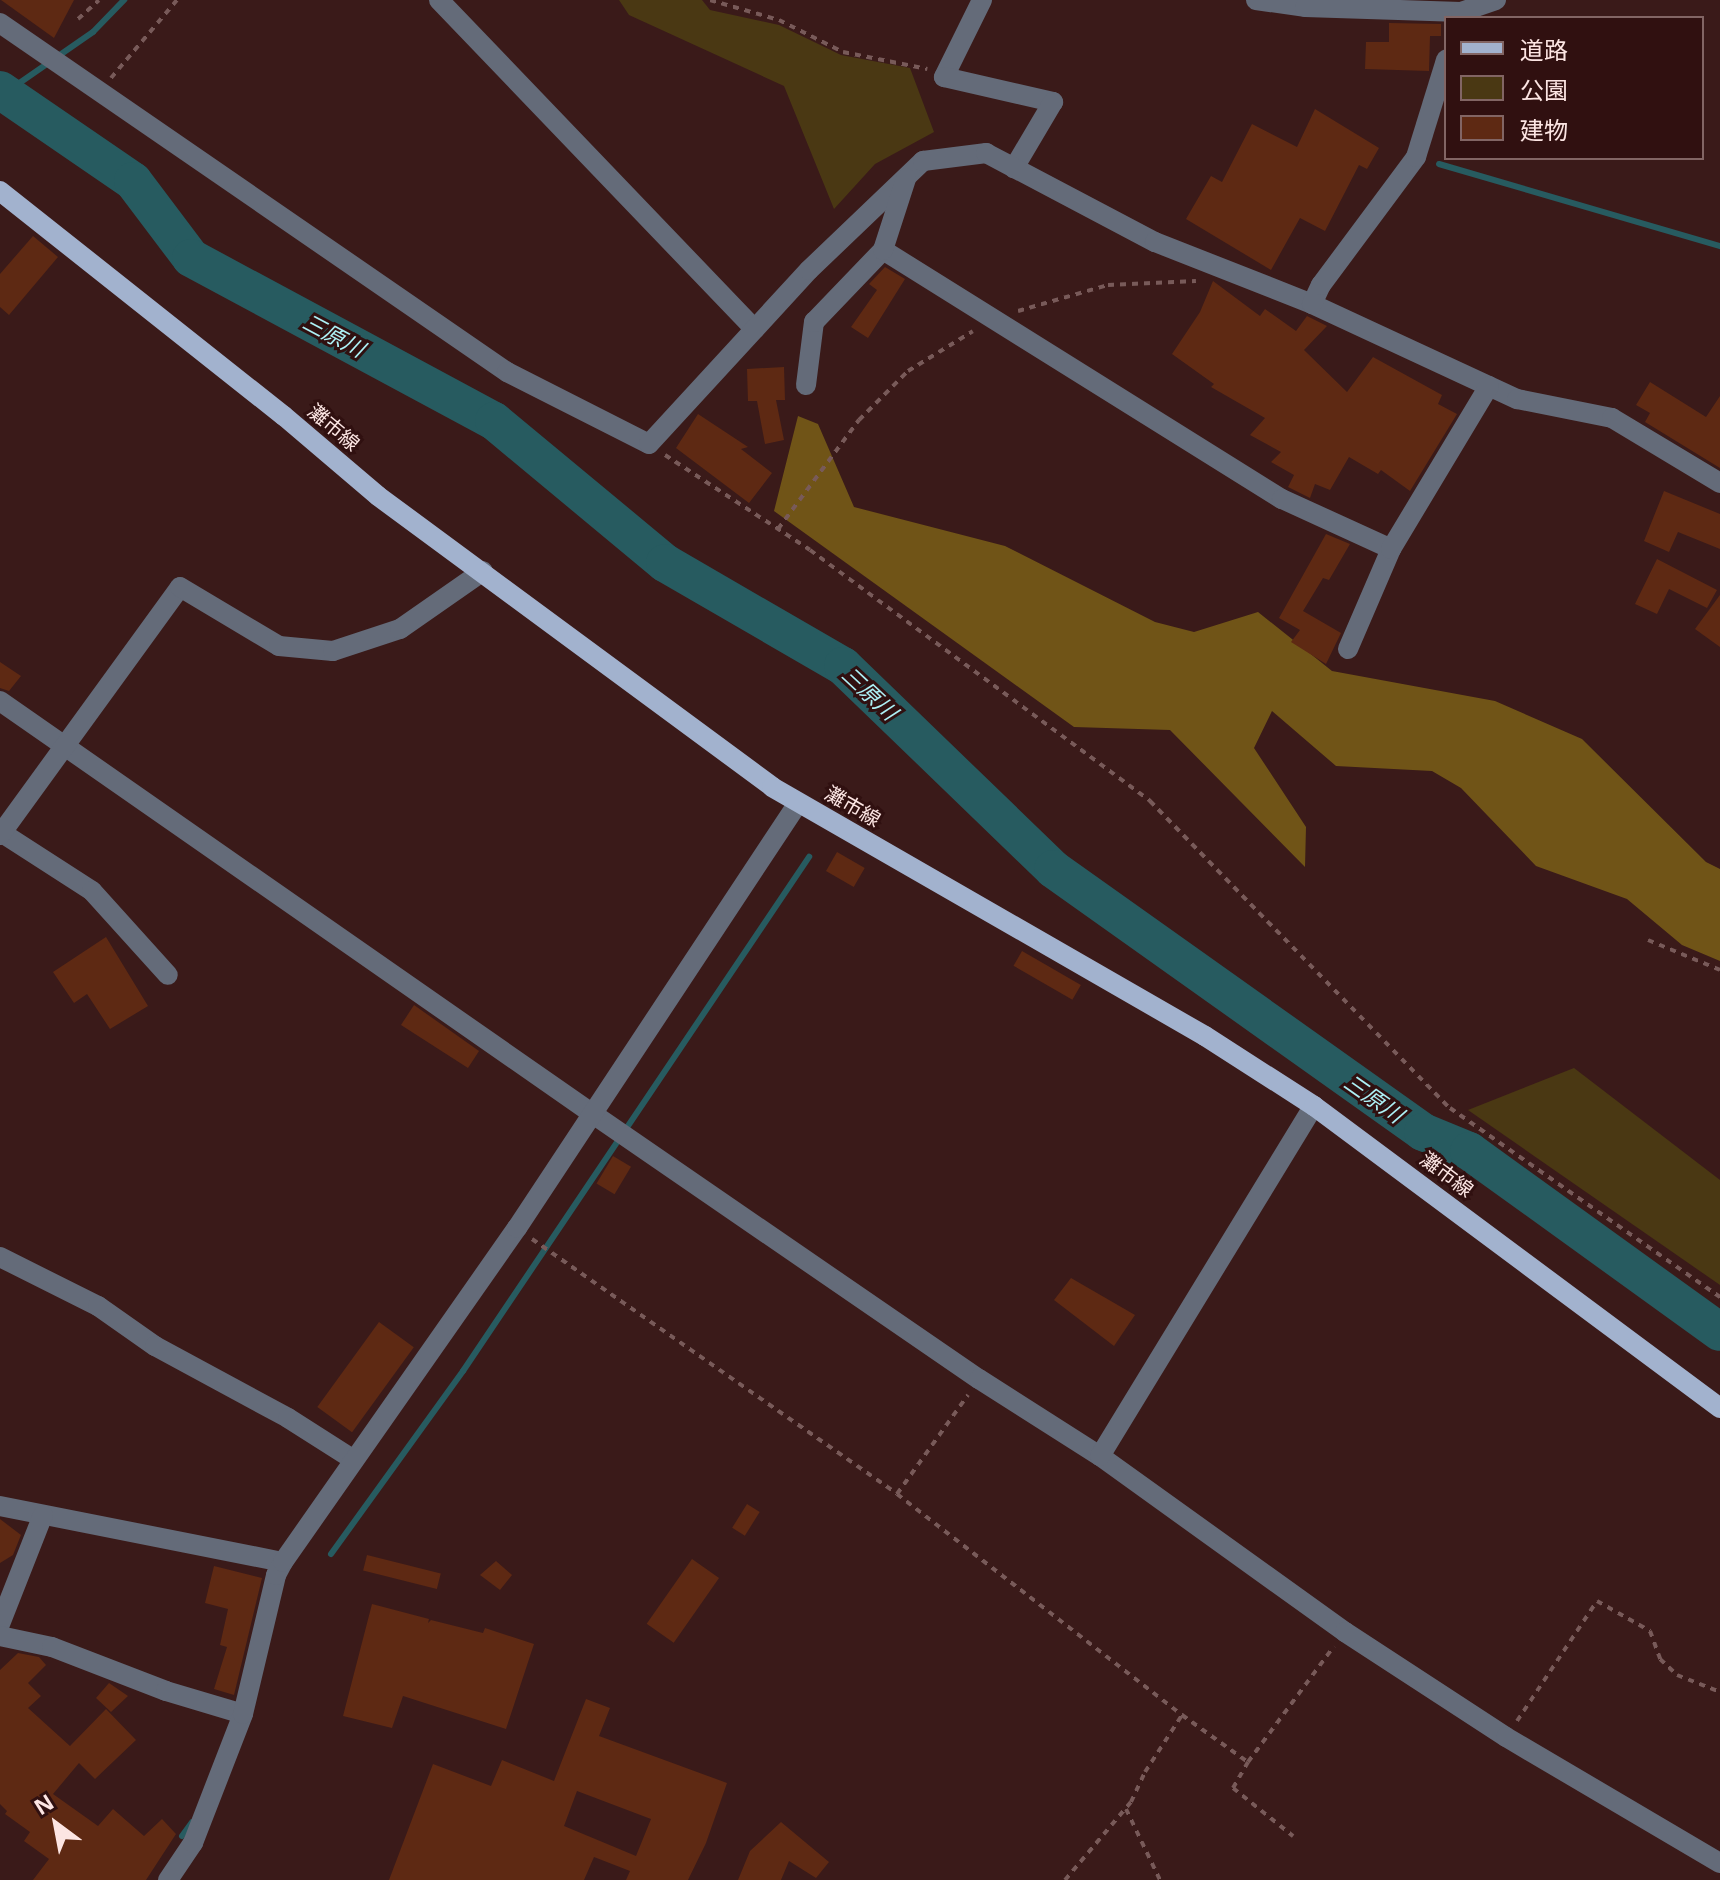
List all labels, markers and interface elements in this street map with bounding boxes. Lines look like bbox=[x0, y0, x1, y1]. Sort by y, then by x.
legend bbox=[1444, 16, 1704, 160]
text: 道路 bbox=[1520, 33, 1568, 66]
text: 公園 bbox=[1520, 73, 1568, 106]
text: 建物 bbox=[1520, 113, 1568, 146]
water label: 三原川 bbox=[299, 308, 369, 362]
street label: 灘市線 bbox=[303, 399, 365, 455]
water label: 三原川 bbox=[837, 661, 903, 725]
street label: 灘市線 bbox=[821, 781, 885, 831]
water label: 三原川 bbox=[1339, 1068, 1409, 1128]
street label: 灘市線 bbox=[1416, 1146, 1478, 1202]
north arrow bbox=[16, 1784, 96, 1864]
text: N bbox=[28, 1786, 59, 1821]

